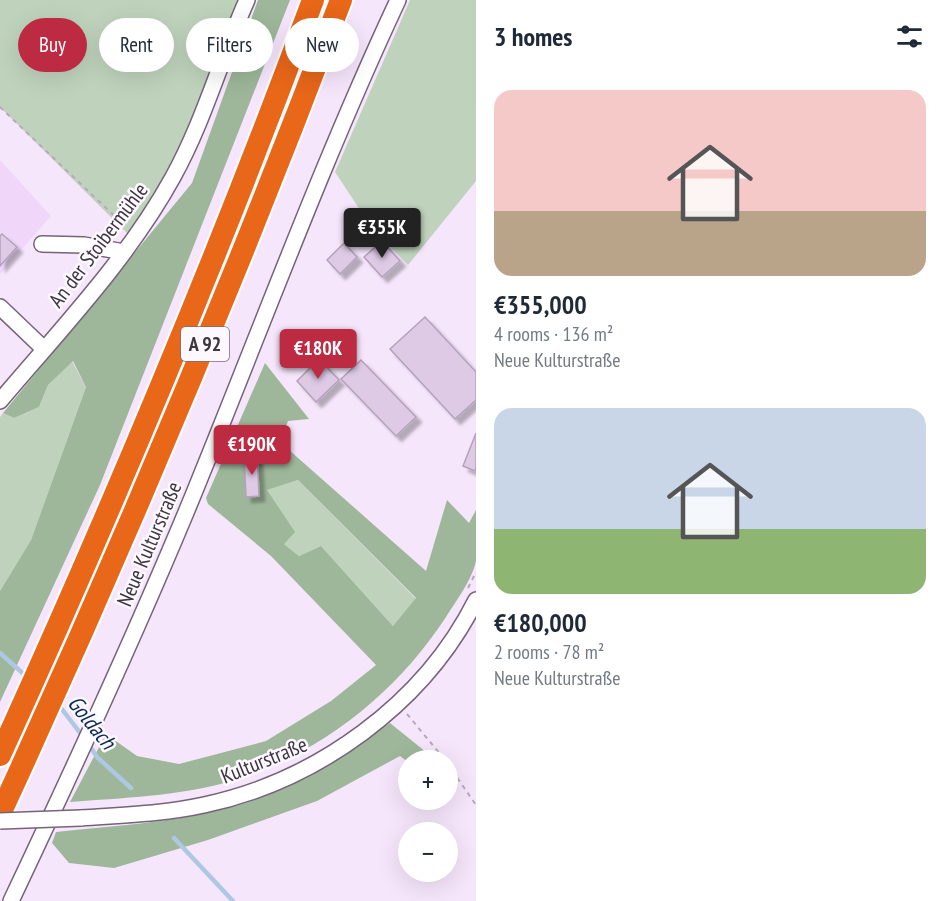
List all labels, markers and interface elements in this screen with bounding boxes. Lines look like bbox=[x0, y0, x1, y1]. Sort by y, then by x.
chip: Buy bbox=[18, 18, 87, 72]
chip: Rent bbox=[99, 18, 174, 72]
chip: Filters bbox=[186, 18, 273, 72]
chip: New bbox=[285, 18, 359, 72]
text: 3 homes bbox=[494, 20, 572, 53]
icon: filters bbox=[893, 20, 926, 53]
icon: home bbox=[656, 129, 764, 237]
street label: An der Stoibermühle bbox=[42, 177, 154, 313]
pin: €355K bbox=[340, 208, 424, 259]
text: €355K bbox=[358, 214, 406, 240]
text: €355,000 bbox=[494, 288, 587, 321]
text: 4 rooms · 136 m² bbox=[494, 321, 613, 347]
road number: A 92 bbox=[181, 327, 229, 361]
pin: €180K bbox=[276, 329, 360, 380]
text: €180K bbox=[294, 335, 342, 361]
text: Neue Kulturstraße bbox=[494, 347, 620, 373]
pin: €190K bbox=[210, 425, 294, 476]
text: €190K bbox=[228, 431, 276, 457]
icon: home bbox=[656, 447, 764, 555]
street label: Neue Kulturstraße bbox=[111, 478, 187, 610]
text: €180,000 bbox=[494, 606, 587, 639]
text: 2 rooms · 78 m² bbox=[494, 639, 604, 665]
text: Neue Kulturstraße bbox=[494, 665, 620, 691]
water label: Goldach bbox=[62, 689, 123, 756]
street label: Kulturstraße bbox=[217, 731, 311, 789]
map controls bbox=[398, 750, 458, 882]
button: + bbox=[398, 750, 458, 810]
button: − bbox=[398, 822, 458, 882]

